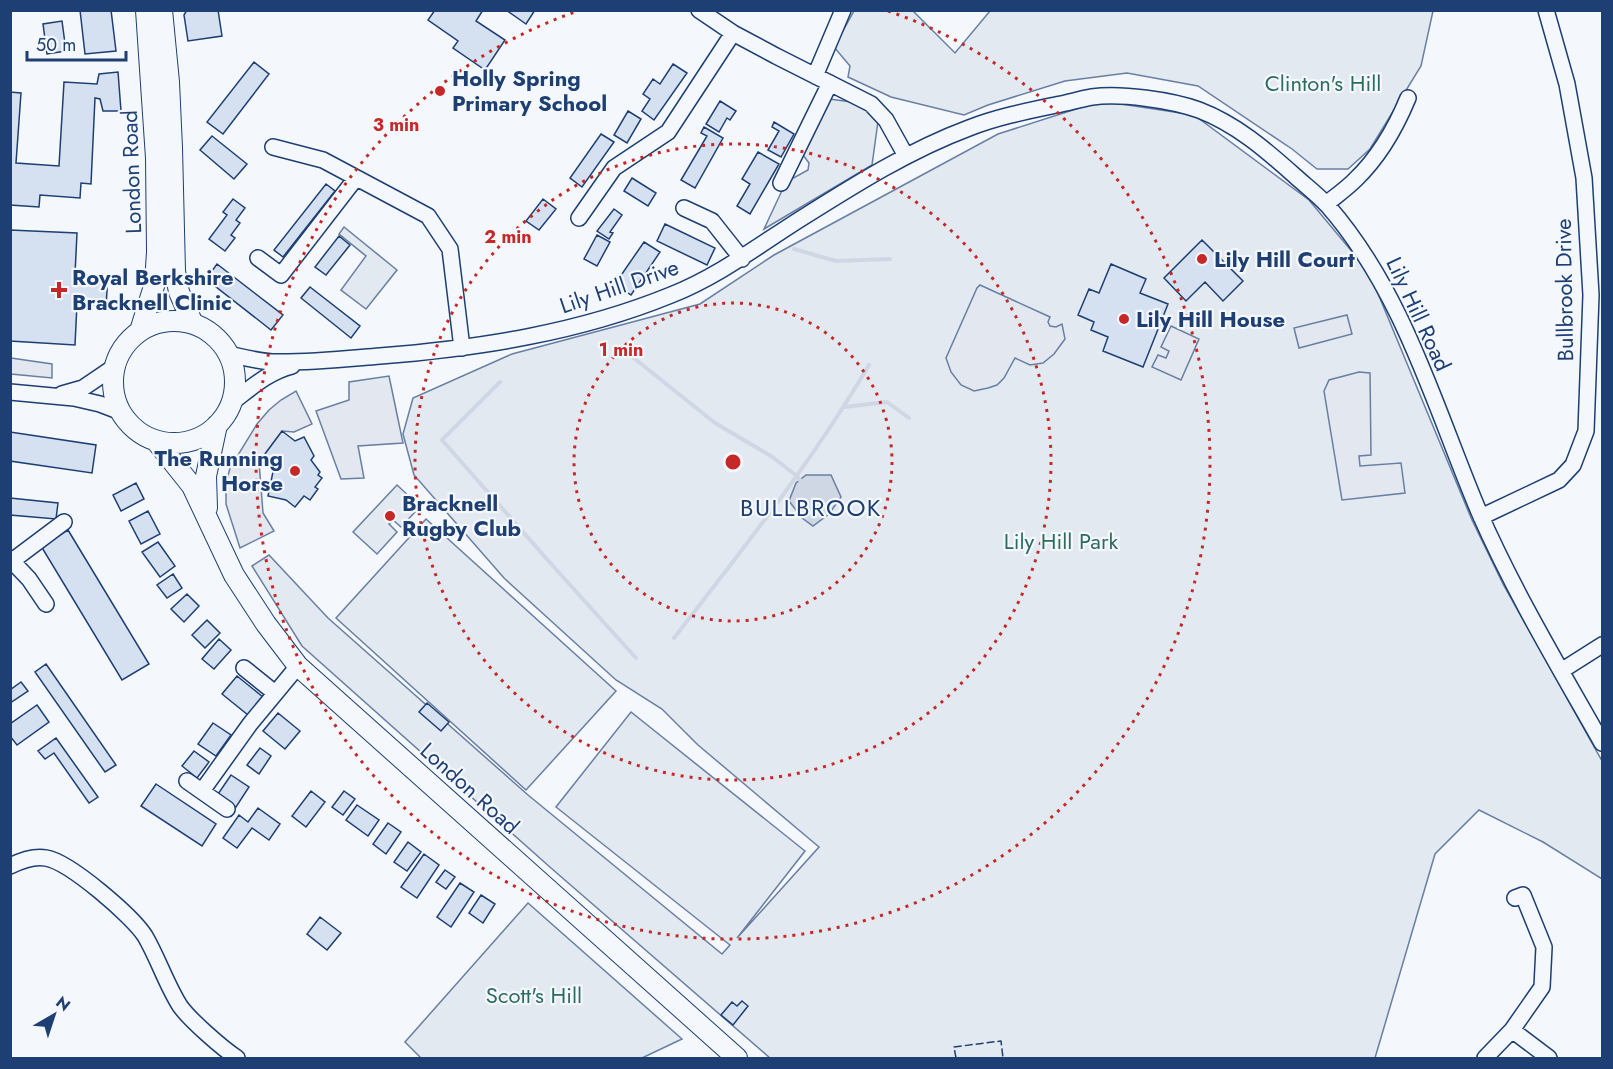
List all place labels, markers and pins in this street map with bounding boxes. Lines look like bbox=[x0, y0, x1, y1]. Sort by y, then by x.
place label: Holly Spring Primary School bbox=[452, 62, 607, 119]
marker: Holly Spring Primary School bbox=[433, 84, 447, 98]
place label: Lily Hill Court bbox=[1214, 243, 1355, 275]
marker: Lily Hill Court bbox=[1195, 252, 1209, 266]
place label: Royal Berkshire Bracknell Clinic bbox=[72, 261, 234, 318]
marker: Royal Berkshire Bracknell Clinic bbox=[50, 281, 68, 299]
place label: Lily Hill House bbox=[1136, 303, 1285, 335]
marker: Lily Hill House bbox=[1117, 312, 1131, 326]
place label: The Running Horse bbox=[155, 442, 283, 499]
centre of rings bbox=[723, 452, 743, 472]
marker: The Running Horse bbox=[288, 464, 302, 478]
place label: Bracknell Rugby Club bbox=[402, 487, 521, 544]
marker: Bracknell Rugby Club bbox=[383, 509, 397, 523]

